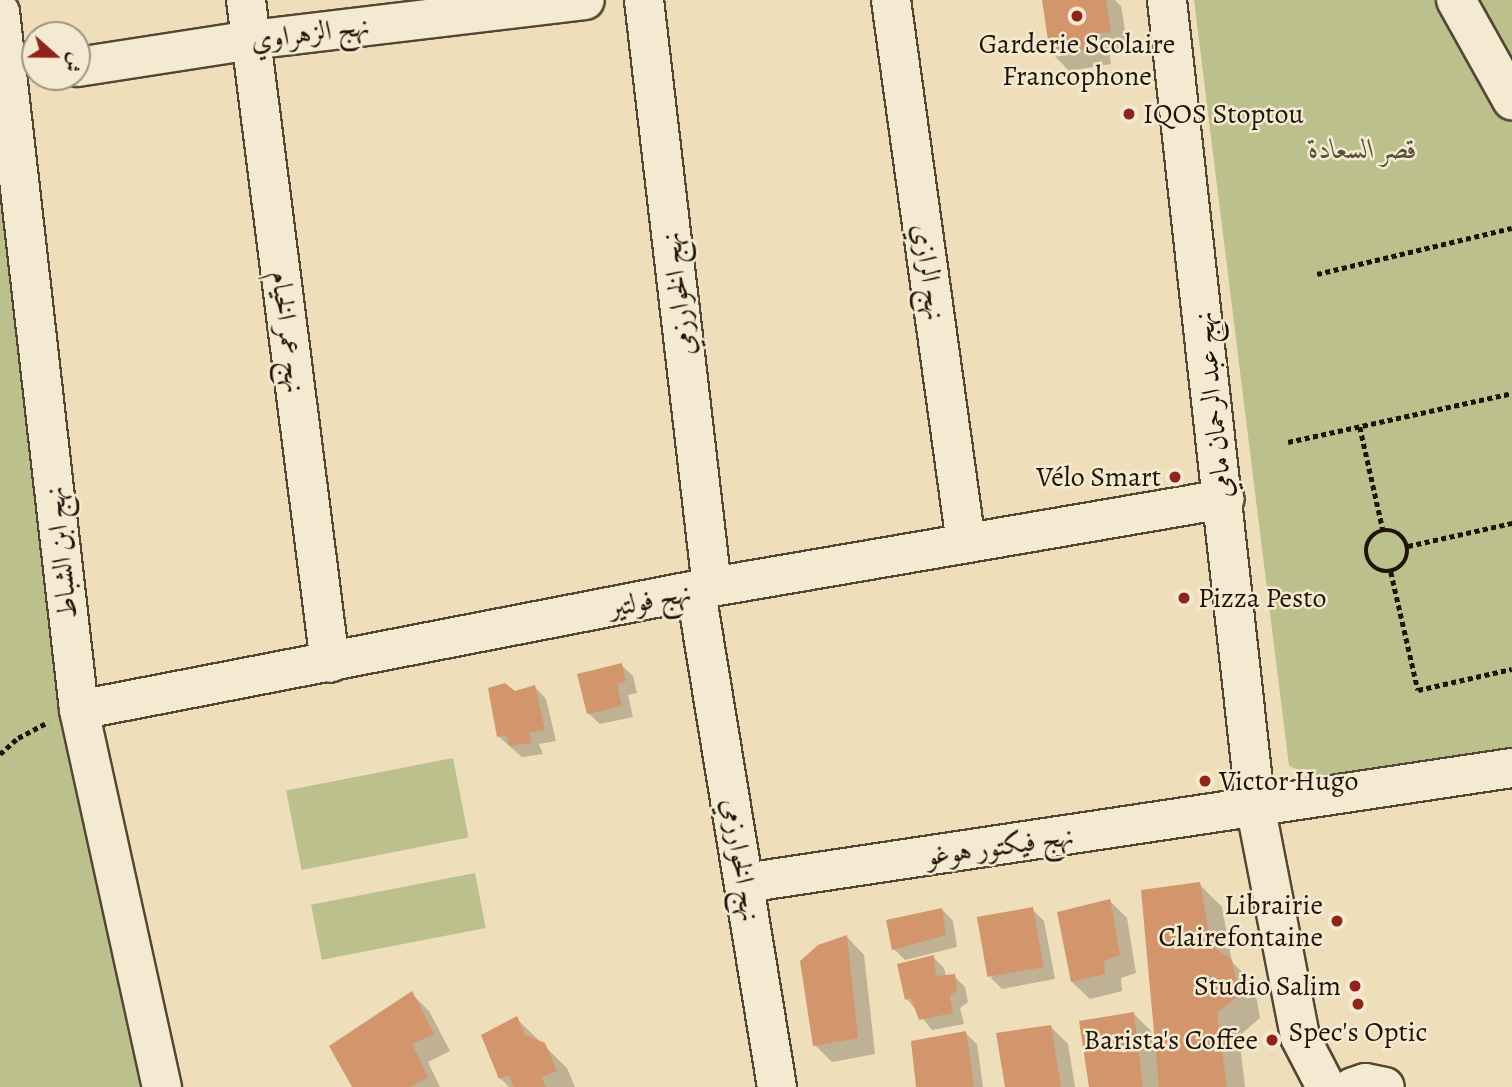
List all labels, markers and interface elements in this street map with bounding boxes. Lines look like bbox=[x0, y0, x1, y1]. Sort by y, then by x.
marker: Garderie Scolaire Francophone bbox=[1069, 8, 1085, 24]
street label: نهج الزهراوي bbox=[249, 9, 371, 57]
north arrow bbox=[21, 21, 91, 91]
place label: Garderie Scolaire Francophone bbox=[979, 27, 1175, 93]
text: ش bbox=[58, 49, 89, 76]
place label: IQOS Stoptou bbox=[1143, 97, 1304, 131]
marker: IQOS Stoptou bbox=[1121, 106, 1137, 122]
park label: قصر السعادة bbox=[1308, 132, 1418, 166]
street label: نهج الرازي bbox=[906, 222, 952, 322]
street label: نهج الخوارزمي bbox=[654, 230, 702, 358]
street label: نهج عمر الخيام bbox=[264, 269, 312, 395]
street label: نهج عبد الرحمان مامي bbox=[1186, 310, 1240, 500]
place label: Vélo Smart bbox=[1036, 460, 1161, 494]
marker: Vélo Smart bbox=[1167, 469, 1183, 485]
street label: نهج ابن الشباط bbox=[37, 485, 85, 621]
street label: نهج فولتير bbox=[606, 576, 694, 624]
place label: Pizza Pesto bbox=[1198, 581, 1327, 615]
marker: Pizza Pesto bbox=[1176, 590, 1192, 606]
place label: Victor Hugo bbox=[1219, 764, 1358, 798]
marker: Victor Hugo bbox=[1197, 773, 1213, 789]
street label: نهج الخوارزمي bbox=[715, 796, 767, 924]
street label: نهج فيكتور هوغو bbox=[924, 819, 1076, 873]
place label: Librairie Clairefontaine bbox=[1159, 888, 1323, 954]
marker: Librairie Clairefontaine bbox=[1329, 913, 1345, 929]
place label: Studio Salim bbox=[1194, 969, 1341, 1003]
marker: Studio Salim bbox=[1347, 978, 1363, 994]
marker: Spec's Optic bbox=[1350, 996, 1366, 1012]
place label: Spec's Optic bbox=[1289, 1015, 1427, 1049]
place label: Barista's Coffee bbox=[1083, 1023, 1258, 1057]
marker: Barista's Coffee bbox=[1264, 1032, 1280, 1048]

